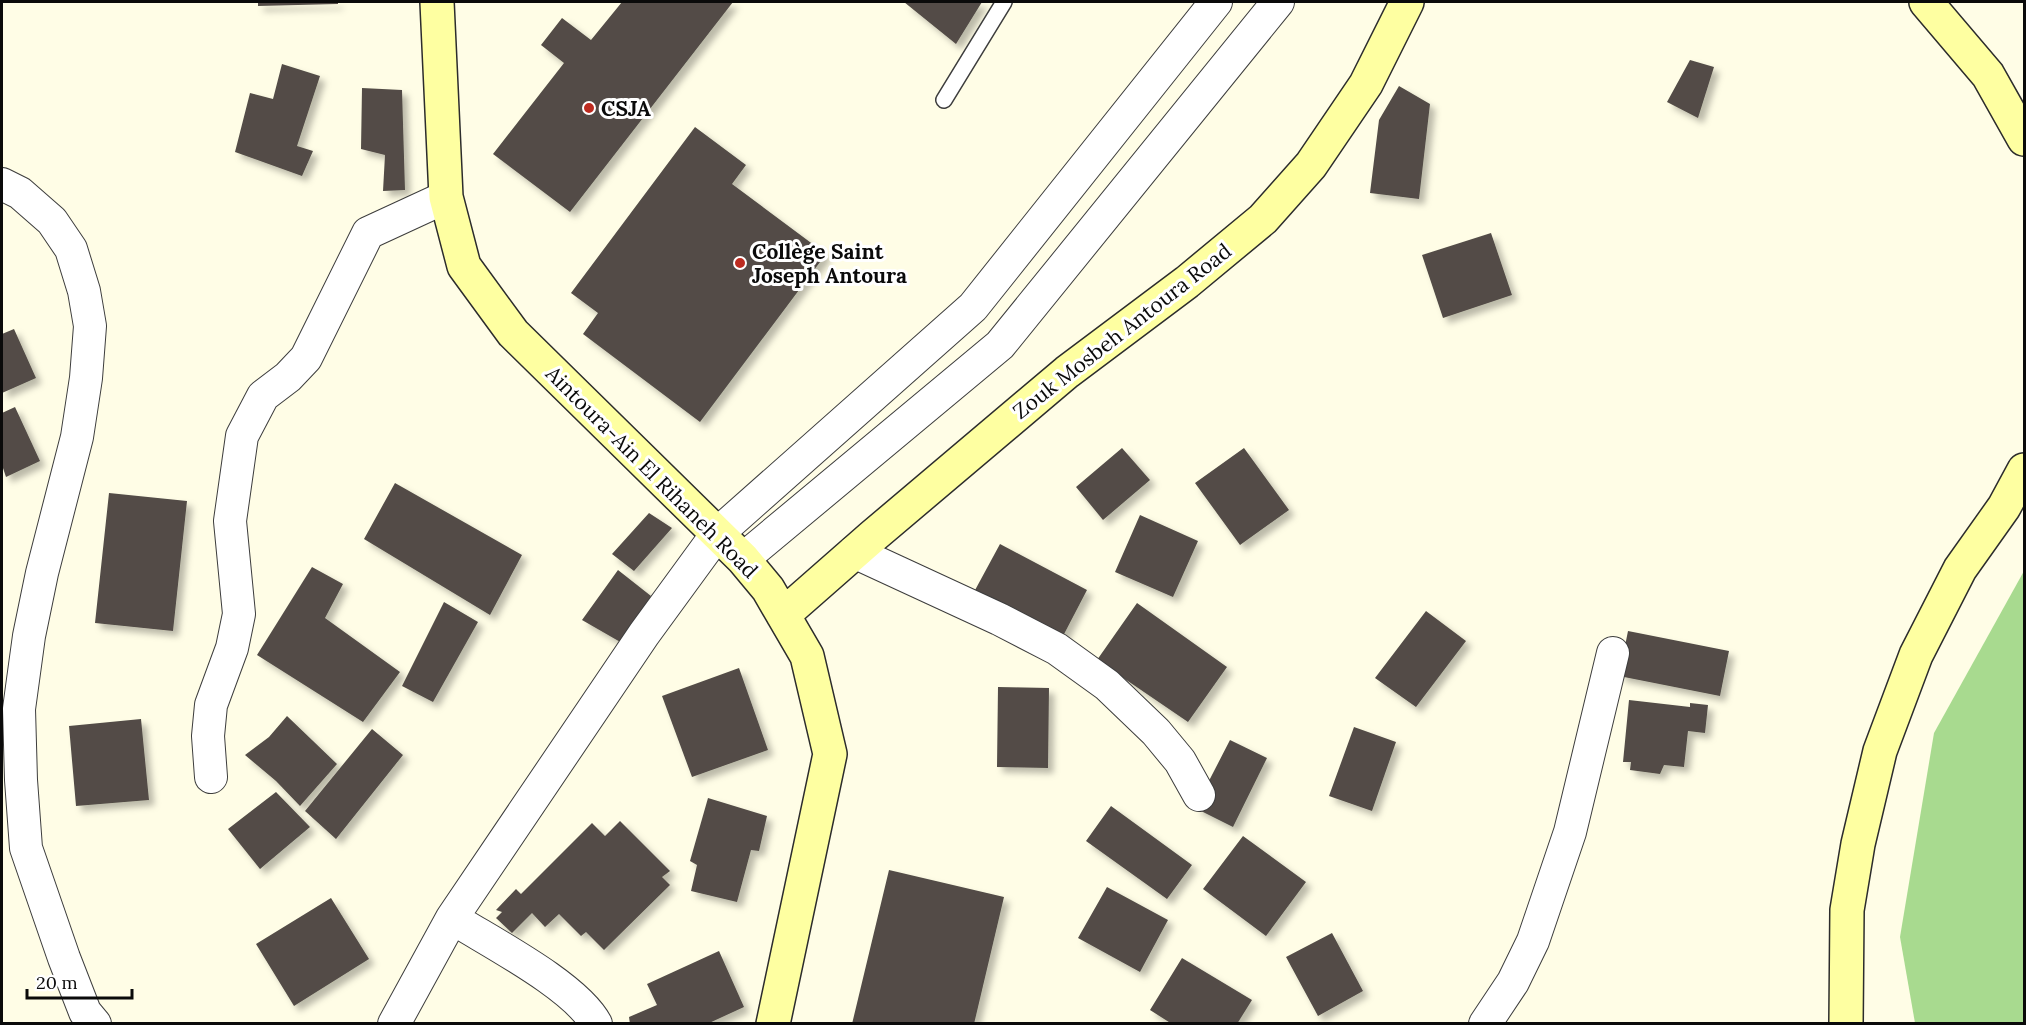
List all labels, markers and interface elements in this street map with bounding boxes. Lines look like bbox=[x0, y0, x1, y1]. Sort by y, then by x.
place label: CSJA bbox=[601, 95, 651, 122]
marker: CSJA bbox=[582, 101, 596, 115]
street label: Zouk Mosbeh Antoura Road bbox=[1007, 237, 1237, 425]
place label: Collège Saint Joseph Antoura bbox=[752, 238, 907, 289]
marker: Collège Saint Joseph Antoura bbox=[733, 256, 747, 270]
street label: Aintoura-Ain El Rihaneh Road bbox=[539, 359, 764, 584]
scale bar bbox=[27, 962, 132, 1000]
text: 20 m bbox=[36, 971, 78, 994]

